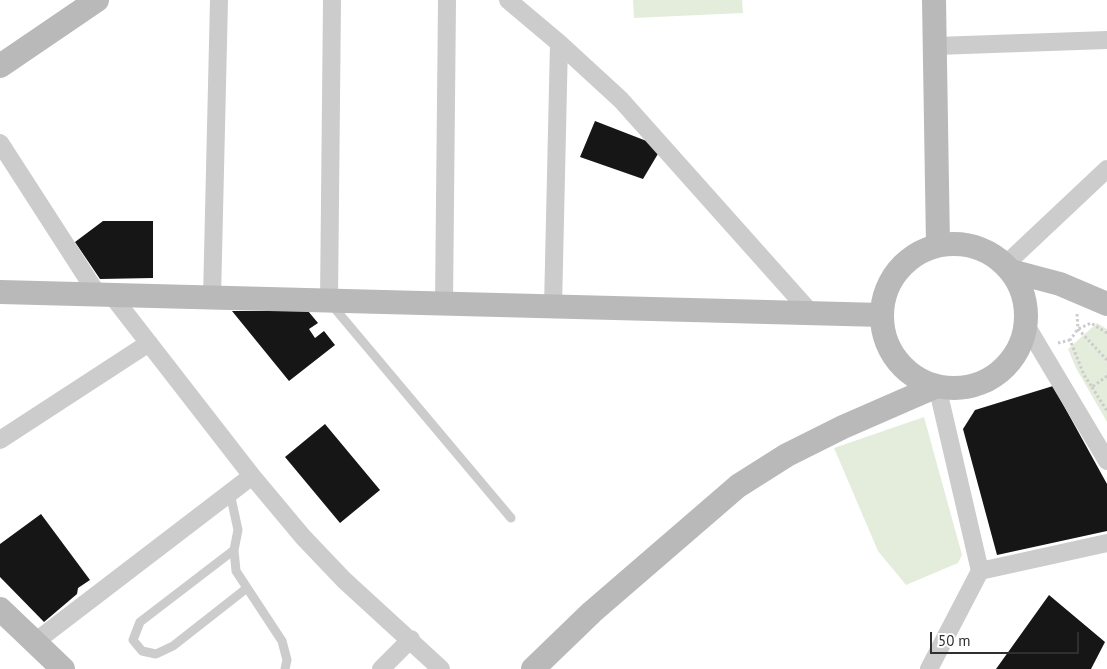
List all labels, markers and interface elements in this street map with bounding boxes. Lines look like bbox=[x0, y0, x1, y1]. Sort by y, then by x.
scale bar bbox=[932, 622, 1081, 654]
text: 50 m bbox=[938, 631, 971, 650]

